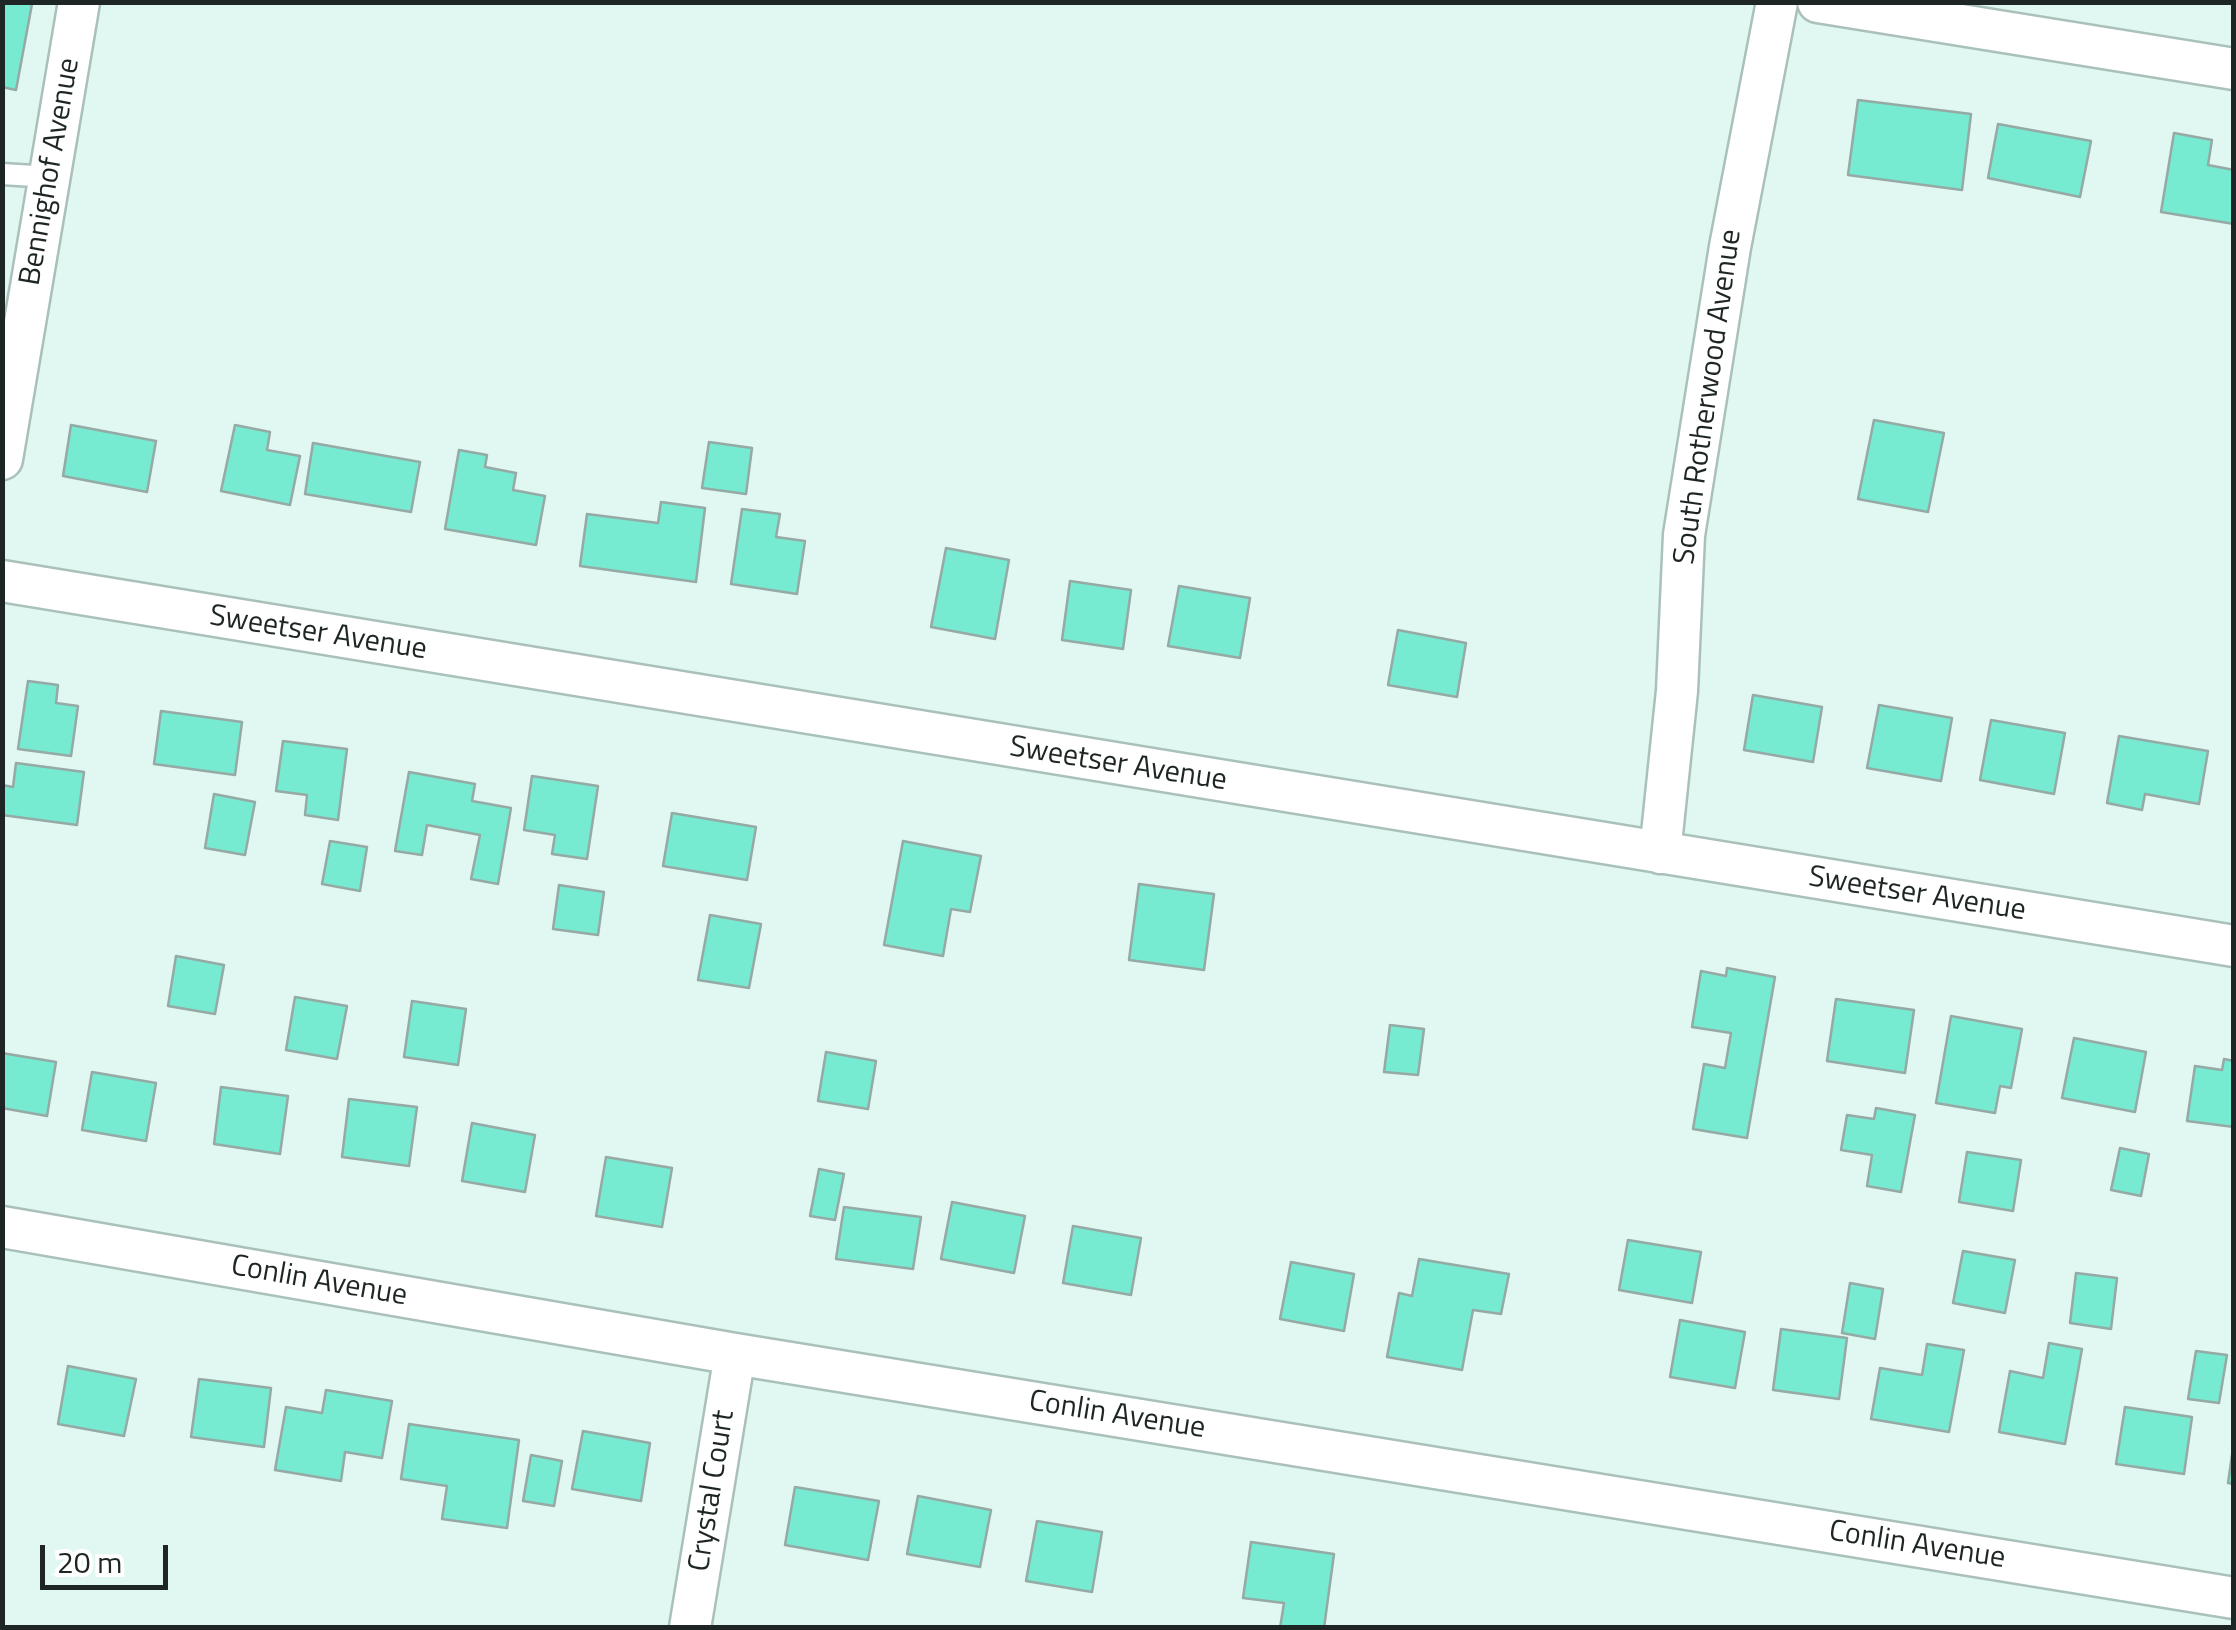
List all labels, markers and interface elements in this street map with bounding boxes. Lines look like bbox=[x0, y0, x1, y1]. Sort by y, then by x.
street label: Bennighof Avenue bbox=[13, 56, 89, 288]
street label: South Rotherwood Avenue bbox=[1668, 227, 1750, 567]
street label: Sweetser Avenue bbox=[207, 599, 429, 669]
street label: Sweetser Avenue bbox=[1007, 730, 1229, 800]
street label: Sweetser Avenue bbox=[1806, 860, 2028, 930]
street label: Conlin Avenue bbox=[228, 1249, 410, 1315]
street label: Conlin Avenue bbox=[1026, 1384, 1208, 1448]
street label: Crystal Court bbox=[683, 1408, 743, 1574]
street label: Conlin Avenue bbox=[1826, 1514, 2008, 1578]
scale bar bbox=[45, 1525, 172, 1587]
text: 20 m bbox=[57, 1539, 122, 1585]

